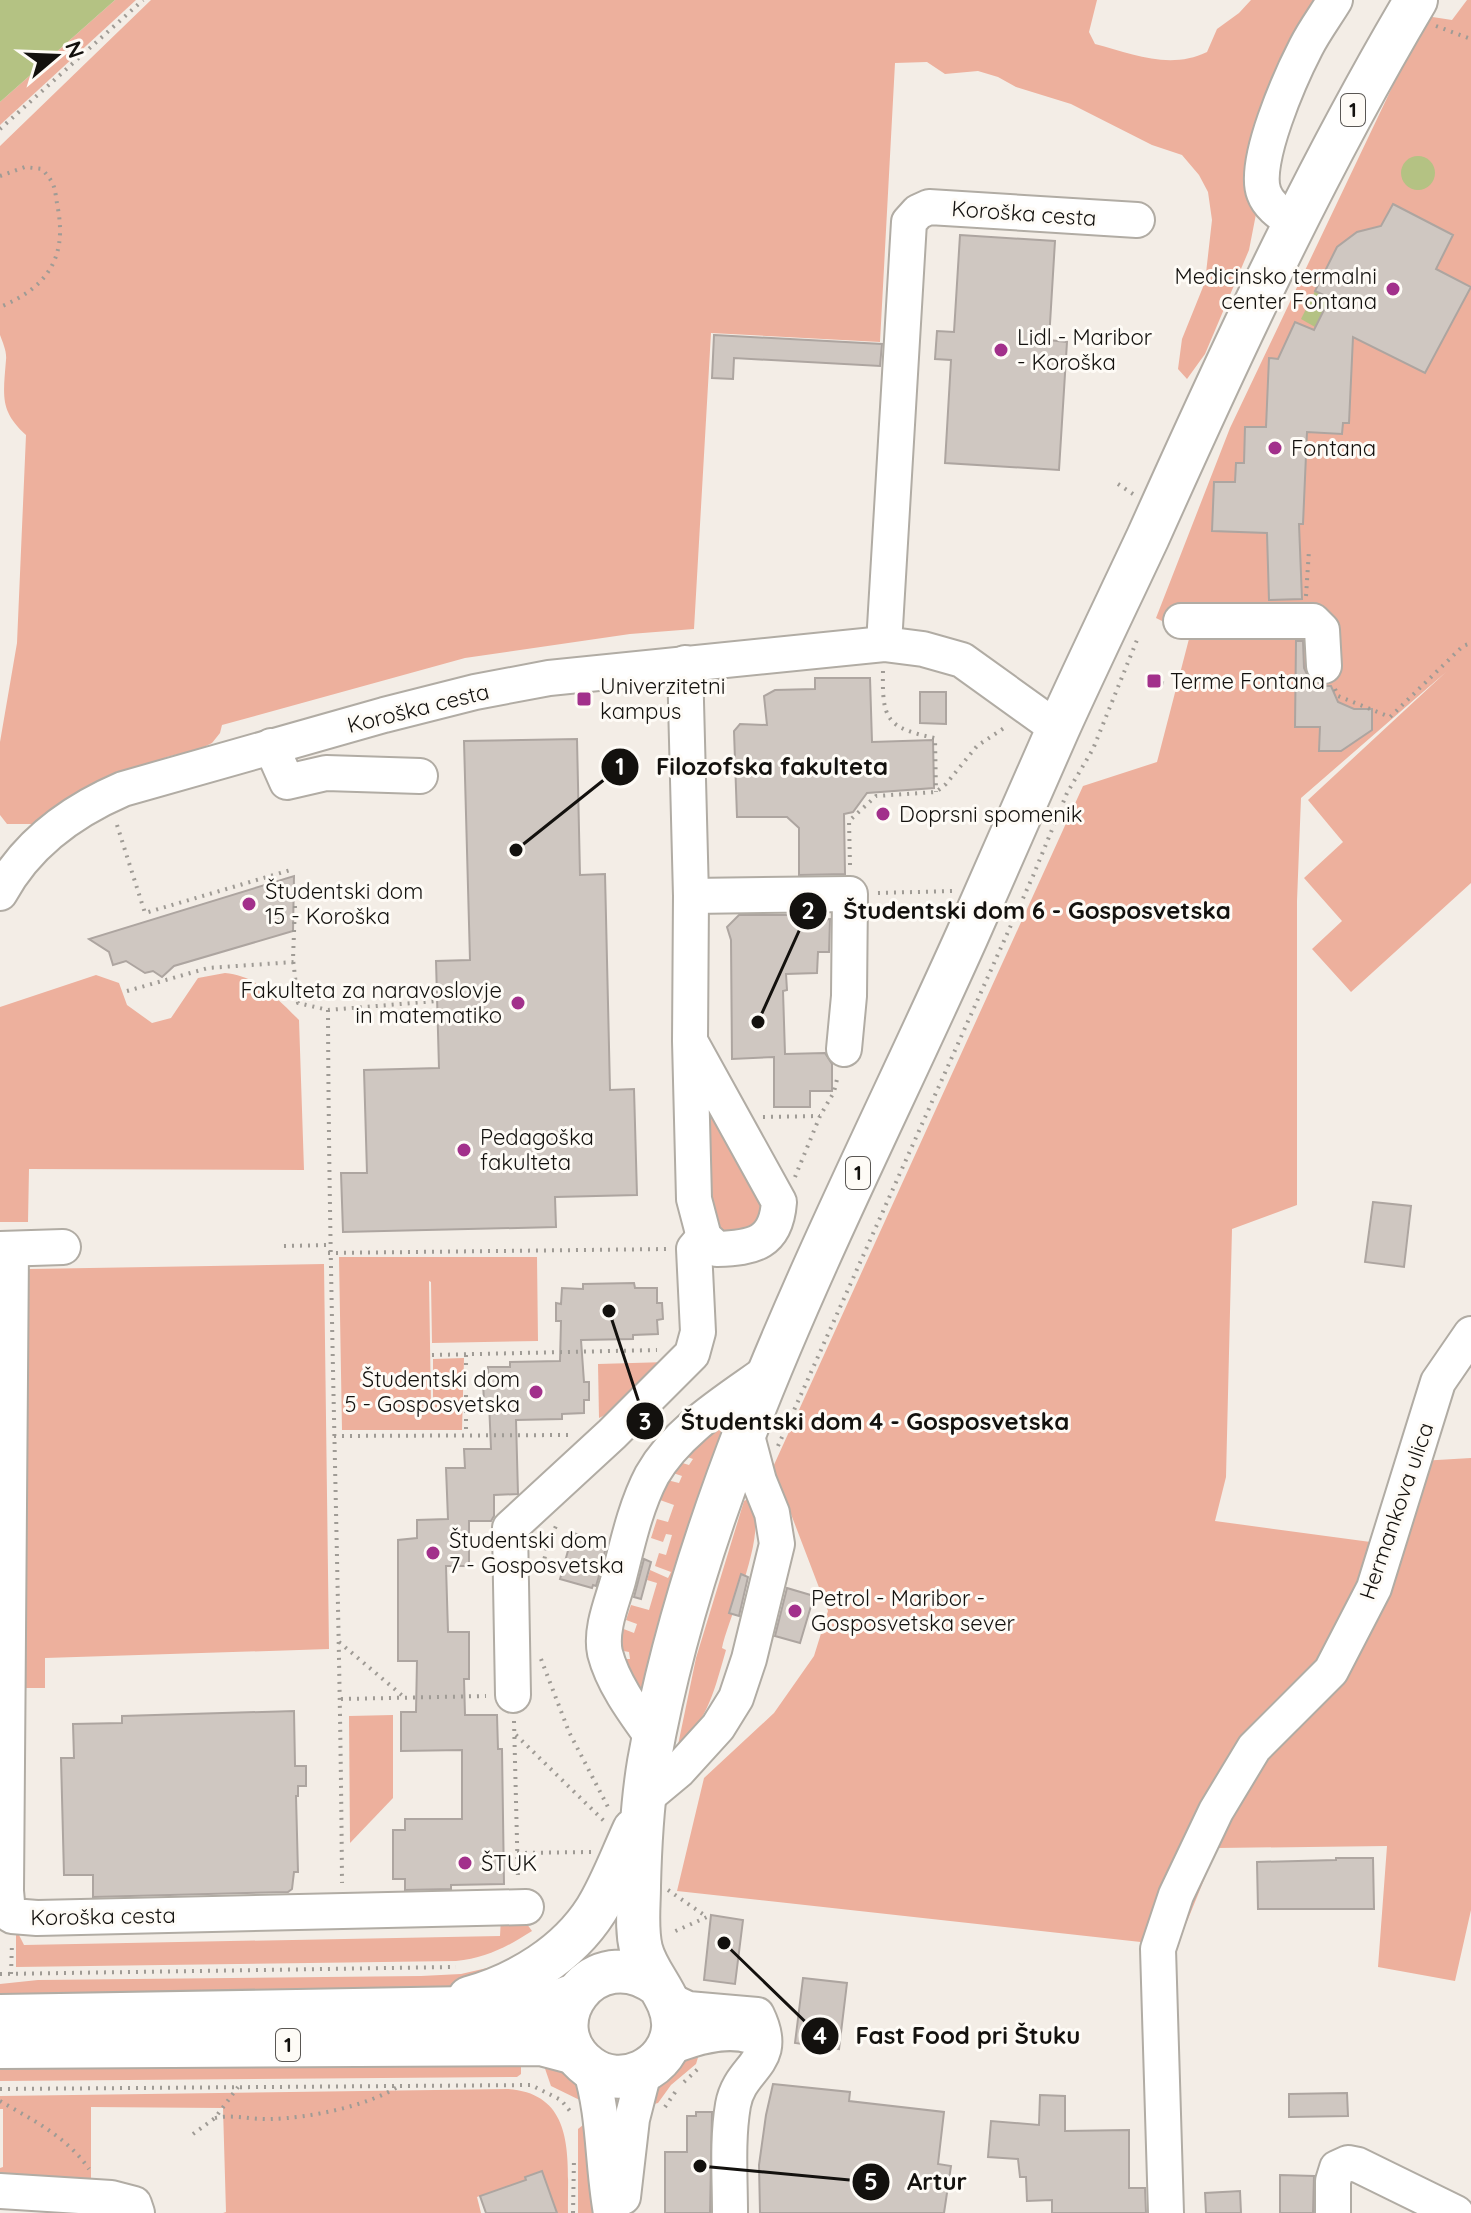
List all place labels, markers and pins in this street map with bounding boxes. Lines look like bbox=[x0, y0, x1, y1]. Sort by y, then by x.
place label: Medicinsko termalni center Fontana bbox=[1174, 262, 1377, 315]
marker: Medicinsko termalni center Fontana bbox=[1384, 280, 1402, 298]
place label: Lidl - Maribor - Koroška bbox=[1017, 323, 1153, 376]
marker: Lidl - Maribor - Koroška bbox=[992, 341, 1010, 359]
place label: Fontana bbox=[1291, 434, 1376, 462]
marker: Fontana bbox=[1266, 439, 1284, 457]
place label: Terme Fontana bbox=[1170, 667, 1325, 695]
place label: Univerzitetni kampus bbox=[600, 672, 725, 725]
marker: Terme Fontana bbox=[1145, 672, 1163, 690]
marker: Univerzitetni kampus bbox=[575, 690, 593, 708]
callout: Filozofska fakulteta bbox=[600, 743, 905, 791]
place label: Doprsni spomenik bbox=[899, 800, 1082, 828]
marker: Doprsni spomenik bbox=[874, 805, 892, 823]
place label: Študentski dom 15 - Koroška bbox=[265, 877, 423, 930]
callout: Študentski dom 6 - Gosposvetska bbox=[788, 887, 1247, 935]
marker: Študentski dom 15 - Koroška bbox=[240, 895, 258, 913]
place label: Fakulteta za naravoslovje in matematiko bbox=[241, 976, 502, 1029]
marker: Fakulteta za naravoslovje in matematiko bbox=[509, 994, 527, 1012]
place label: Pedagoška fakulteta bbox=[480, 1123, 594, 1176]
marker: Pedagoška fakulteta bbox=[455, 1141, 473, 1159]
place label: Študentski dom 5 - Gosposvetska bbox=[344, 1365, 520, 1418]
marker: Študentski dom 5 - Gosposvetska bbox=[527, 1383, 545, 1401]
callout: Študentski dom 4 - Gosposvetska bbox=[625, 1397, 1086, 1445]
place label: Študentski dom 7 - Gosposvetska bbox=[449, 1526, 624, 1579]
marker: Študentski dom 7 - Gosposvetska bbox=[424, 1544, 442, 1562]
place label: Petrol - Maribor - Gosposvetska sever bbox=[811, 1584, 1016, 1637]
marker: Petrol - Maribor - Gosposvetska sever bbox=[786, 1602, 804, 1620]
place label: ŠTUK bbox=[481, 1849, 537, 1877]
marker: ŠTUK bbox=[456, 1854, 474, 1872]
callout: Fast Food pri Štuku bbox=[800, 2012, 1097, 2060]
callout: Artur bbox=[851, 2158, 983, 2206]

